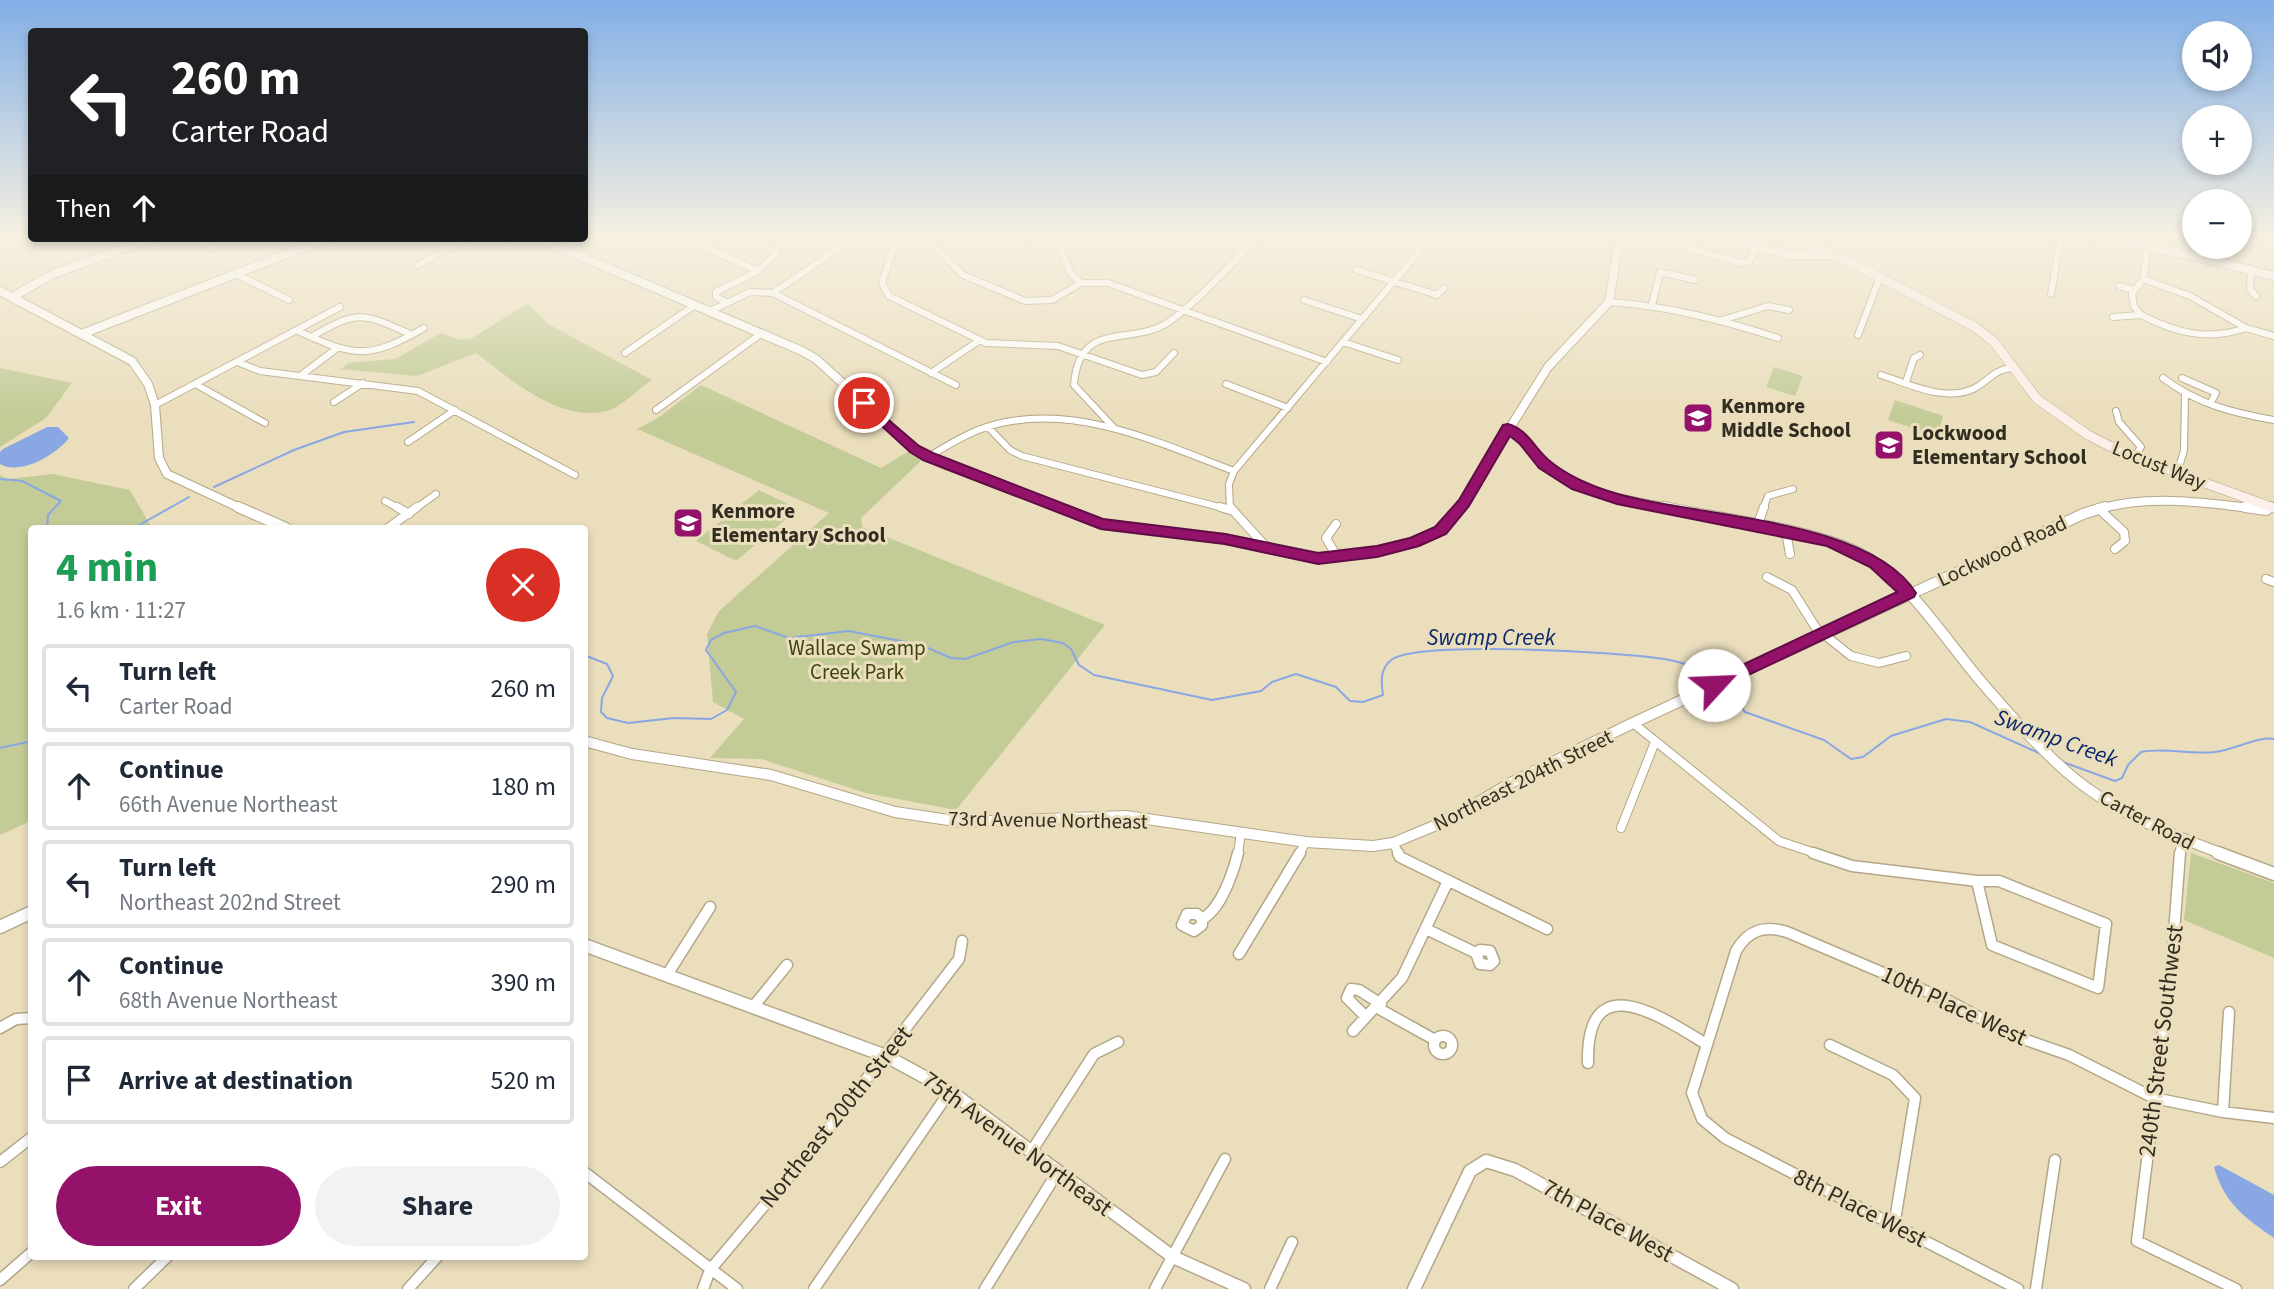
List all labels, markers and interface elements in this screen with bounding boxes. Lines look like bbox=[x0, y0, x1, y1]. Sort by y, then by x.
map controls bbox=[2182, 21, 2252, 259]
button: sound bbox=[2182, 21, 2252, 91]
text: 260 m bbox=[171, 44, 300, 114]
icon: left bbox=[56, 56, 147, 147]
button: + bbox=[2182, 105, 2252, 175]
text: Carter Road bbox=[171, 109, 329, 155]
icon: ahead bbox=[125, 189, 163, 227]
button: − bbox=[2182, 189, 2252, 259]
text: Then bbox=[56, 190, 111, 227]
pin bbox=[834, 373, 894, 433]
icon: arrive bbox=[845, 384, 883, 422]
place label: Kenmore Middle School bbox=[1721, 391, 1851, 445]
school or university icon: Kenmore Middle School bbox=[1681, 401, 1715, 435]
place label: Lockwood Elementary School bbox=[1912, 418, 2086, 472]
school or university icon: Lockwood Elementary School bbox=[1872, 428, 1906, 462]
street label: Locust Way bbox=[2108, 433, 2210, 497]
place label: Kenmore Elementary School bbox=[711, 496, 885, 550]
school or university icon: Kenmore Elementary School bbox=[671, 506, 705, 540]
street label: Lockwood Road bbox=[1932, 508, 2072, 594]
text: 4 min bbox=[56, 538, 158, 598]
button: close bbox=[486, 548, 560, 622]
text: 1.6 km · 11:27 bbox=[56, 594, 186, 627]
water label: Swamp Creek bbox=[1427, 621, 1556, 654]
park label: Wallace Swamp Creek Park bbox=[788, 633, 926, 687]
position arrow bbox=[1677, 648, 1751, 722]
text: Turn left bbox=[119, 653, 216, 690]
icon: left bbox=[60, 669, 98, 707]
text: 260 m bbox=[490, 670, 556, 707]
text: Carter Road bbox=[119, 690, 233, 723]
water label: Swamp Creek bbox=[1990, 700, 2123, 776]
street label: Northeast 204th Street bbox=[1428, 722, 1618, 838]
text: Continue bbox=[119, 751, 224, 788]
icon: ahead bbox=[60, 767, 98, 805]
text: 180 m bbox=[490, 768, 556, 805]
street label: Carter Road bbox=[2094, 782, 2200, 858]
text: 66th Avenue Northeast bbox=[119, 788, 337, 821]
street label: 73rd Avenue Northeast bbox=[948, 803, 1148, 837]
text: Turn left bbox=[119, 849, 216, 886]
icon: left bbox=[60, 865, 98, 903]
text: 290 m bbox=[490, 866, 556, 903]
text: Northeast 202nd Street bbox=[119, 886, 341, 919]
street label: 240th Street Southwest bbox=[2129, 923, 2193, 1159]
text: Continue bbox=[119, 947, 224, 984]
street label: 10th Place West bbox=[1875, 957, 2033, 1055]
icon: ahead bbox=[60, 963, 98, 1001]
text: 390 m bbox=[490, 964, 556, 1001]
text: 68th Avenue Northeast bbox=[119, 984, 337, 1017]
street label: Northeast 200th Street bbox=[751, 1018, 921, 1216]
icon: arrive bbox=[60, 1061, 98, 1099]
text: Arrive at destination bbox=[119, 1062, 353, 1099]
text: 520 m bbox=[490, 1062, 556, 1099]
street label: 75th Avenue Northeast bbox=[914, 1063, 1120, 1225]
street label: 8th Place West bbox=[1787, 1159, 1933, 1257]
button: Exit bbox=[56, 1166, 301, 1246]
button: Share bbox=[315, 1166, 560, 1246]
street label: 7th Place West bbox=[1536, 1170, 1680, 1272]

